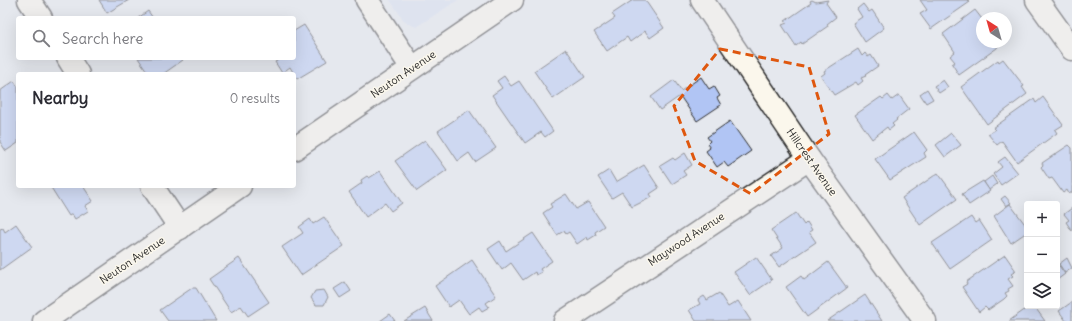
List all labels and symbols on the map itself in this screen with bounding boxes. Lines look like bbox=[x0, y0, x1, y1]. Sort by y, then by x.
north arrow bbox=[976, 12, 1012, 48]
street label: Neuton Avenue bbox=[368, 47, 438, 101]
street label: Hillcrest Avenue bbox=[784, 126, 840, 198]
street label: Maywood Avenue bbox=[645, 209, 727, 269]
street label: Neuton Avenue bbox=[97, 233, 167, 287]

